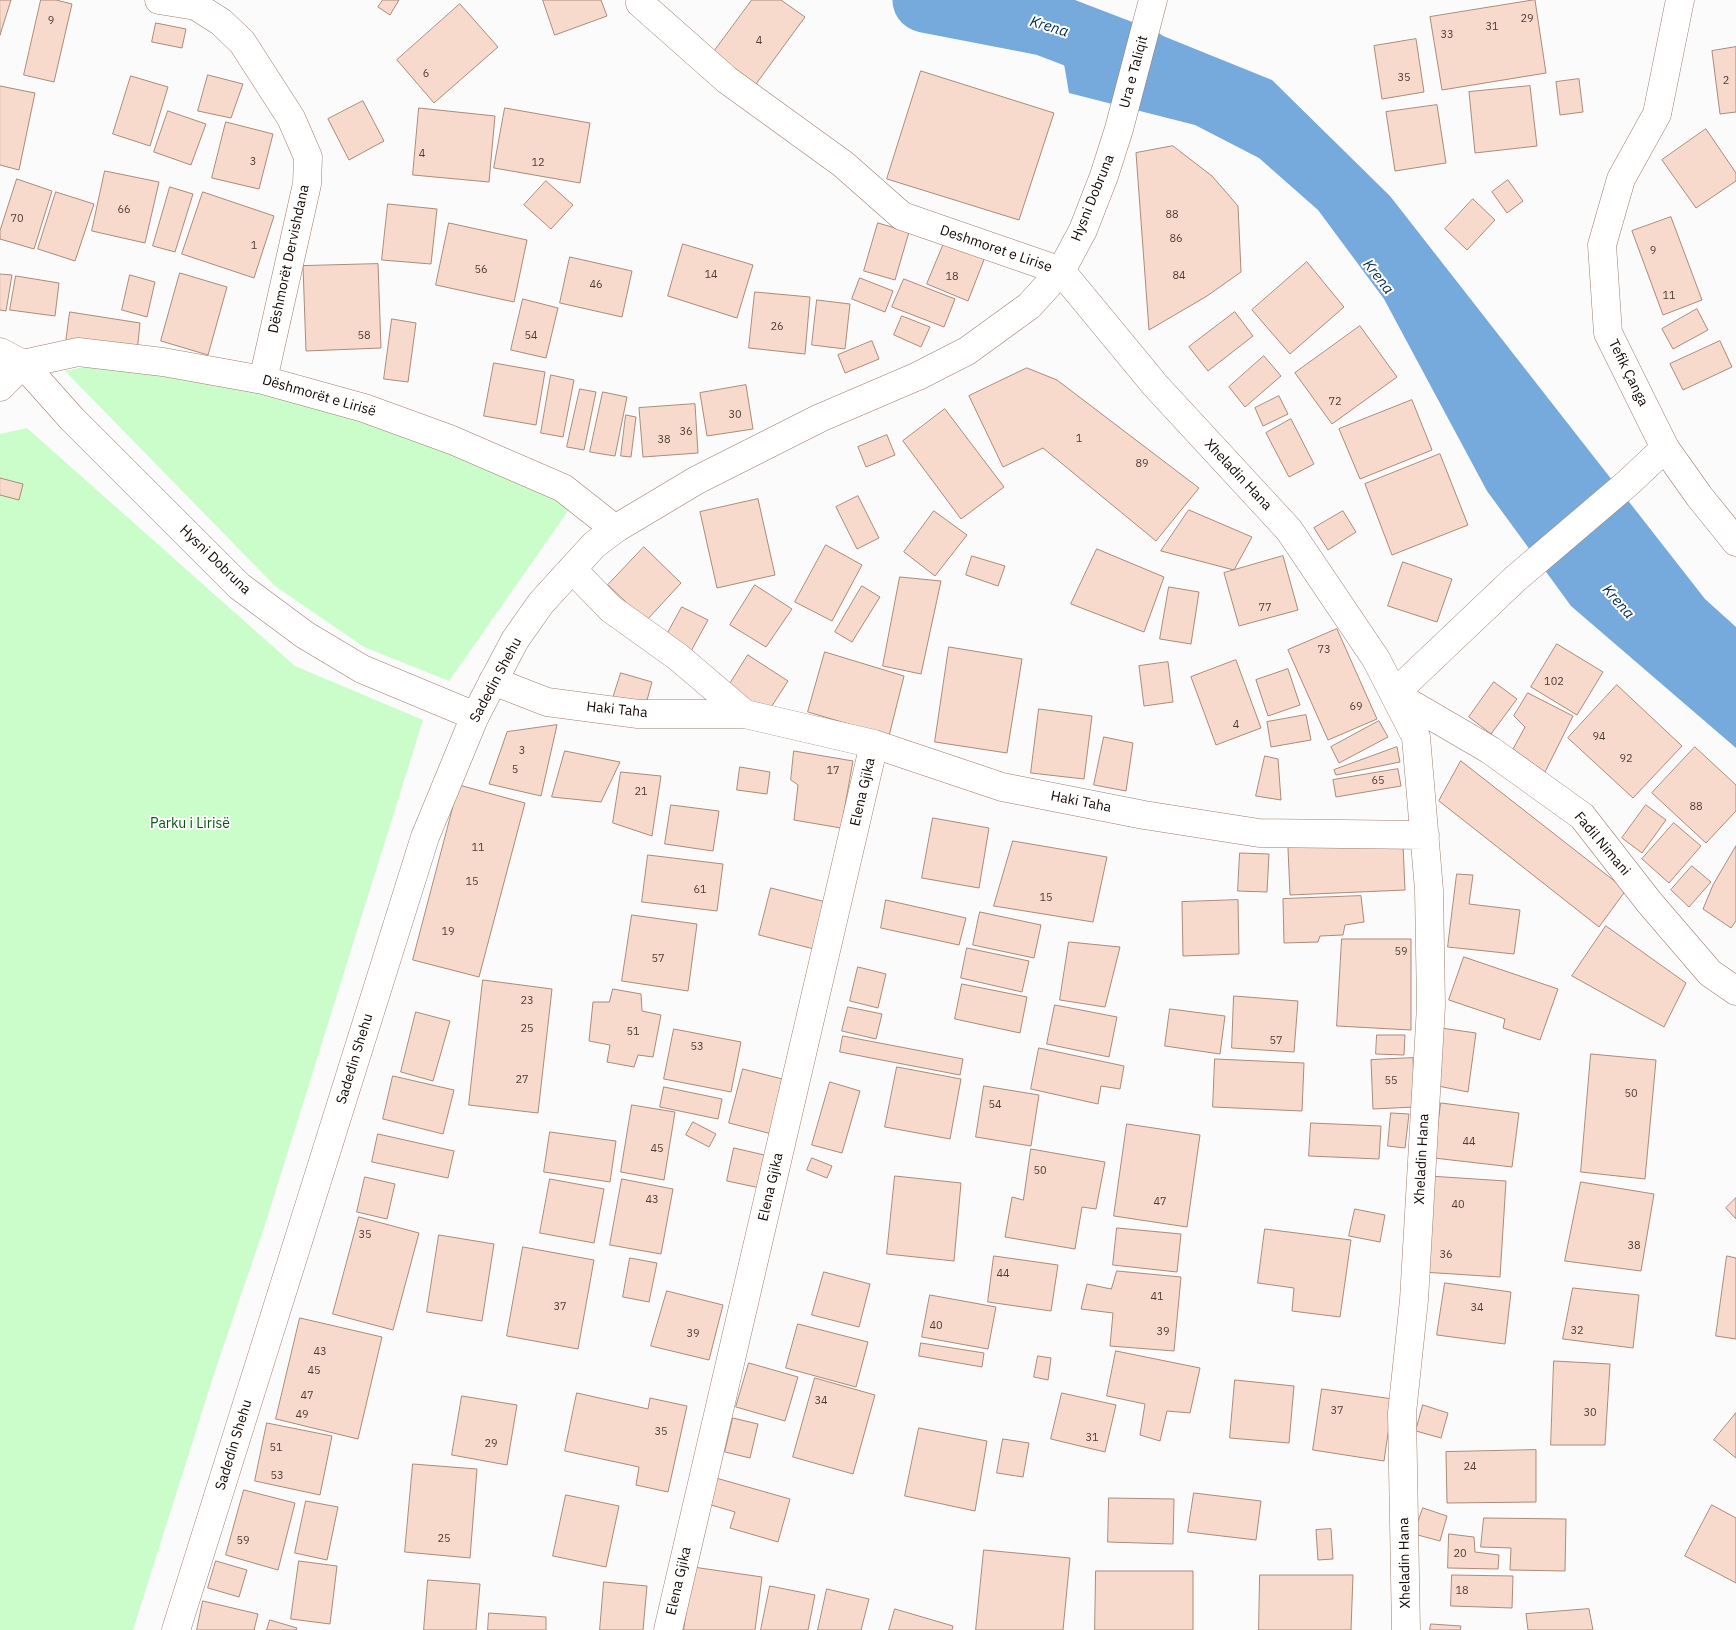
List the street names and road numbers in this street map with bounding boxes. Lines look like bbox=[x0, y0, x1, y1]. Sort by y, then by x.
street label: Ura e Taliqit bbox=[1116, 34, 1152, 110]
street label: Hysni Dobruna bbox=[1068, 152, 1118, 244]
street label: Dëshmorët Dervishdana bbox=[265, 183, 313, 335]
street label: Deshmoret e Lirise bbox=[938, 222, 1054, 276]
street label: Tefik Çanga bbox=[1605, 337, 1651, 409]
street label: Dëshmorët e Lirisë bbox=[260, 372, 378, 420]
street label: Xheladin Hana bbox=[1201, 436, 1275, 514]
street label: Hysni Dobruna bbox=[176, 522, 254, 598]
street label: Sadedin Shehu bbox=[467, 635, 525, 725]
street label: Haki Taha bbox=[586, 698, 648, 722]
street label: Elena Gjika bbox=[847, 756, 879, 828]
street label: Haki Taha bbox=[1049, 788, 1113, 816]
street label: Fadil Nimani bbox=[1570, 809, 1634, 879]
street label: Sadedin Shehu bbox=[333, 1012, 377, 1106]
street label: Xheladin Hana bbox=[1411, 1113, 1433, 1205]
street label: Elena Gjika bbox=[755, 1151, 787, 1223]
street label: Sadedin Shehu bbox=[212, 1398, 256, 1492]
street label: Xheladin Hana bbox=[1396, 1517, 1414, 1609]
street label: Elena Gjika bbox=[663, 1545, 695, 1617]

